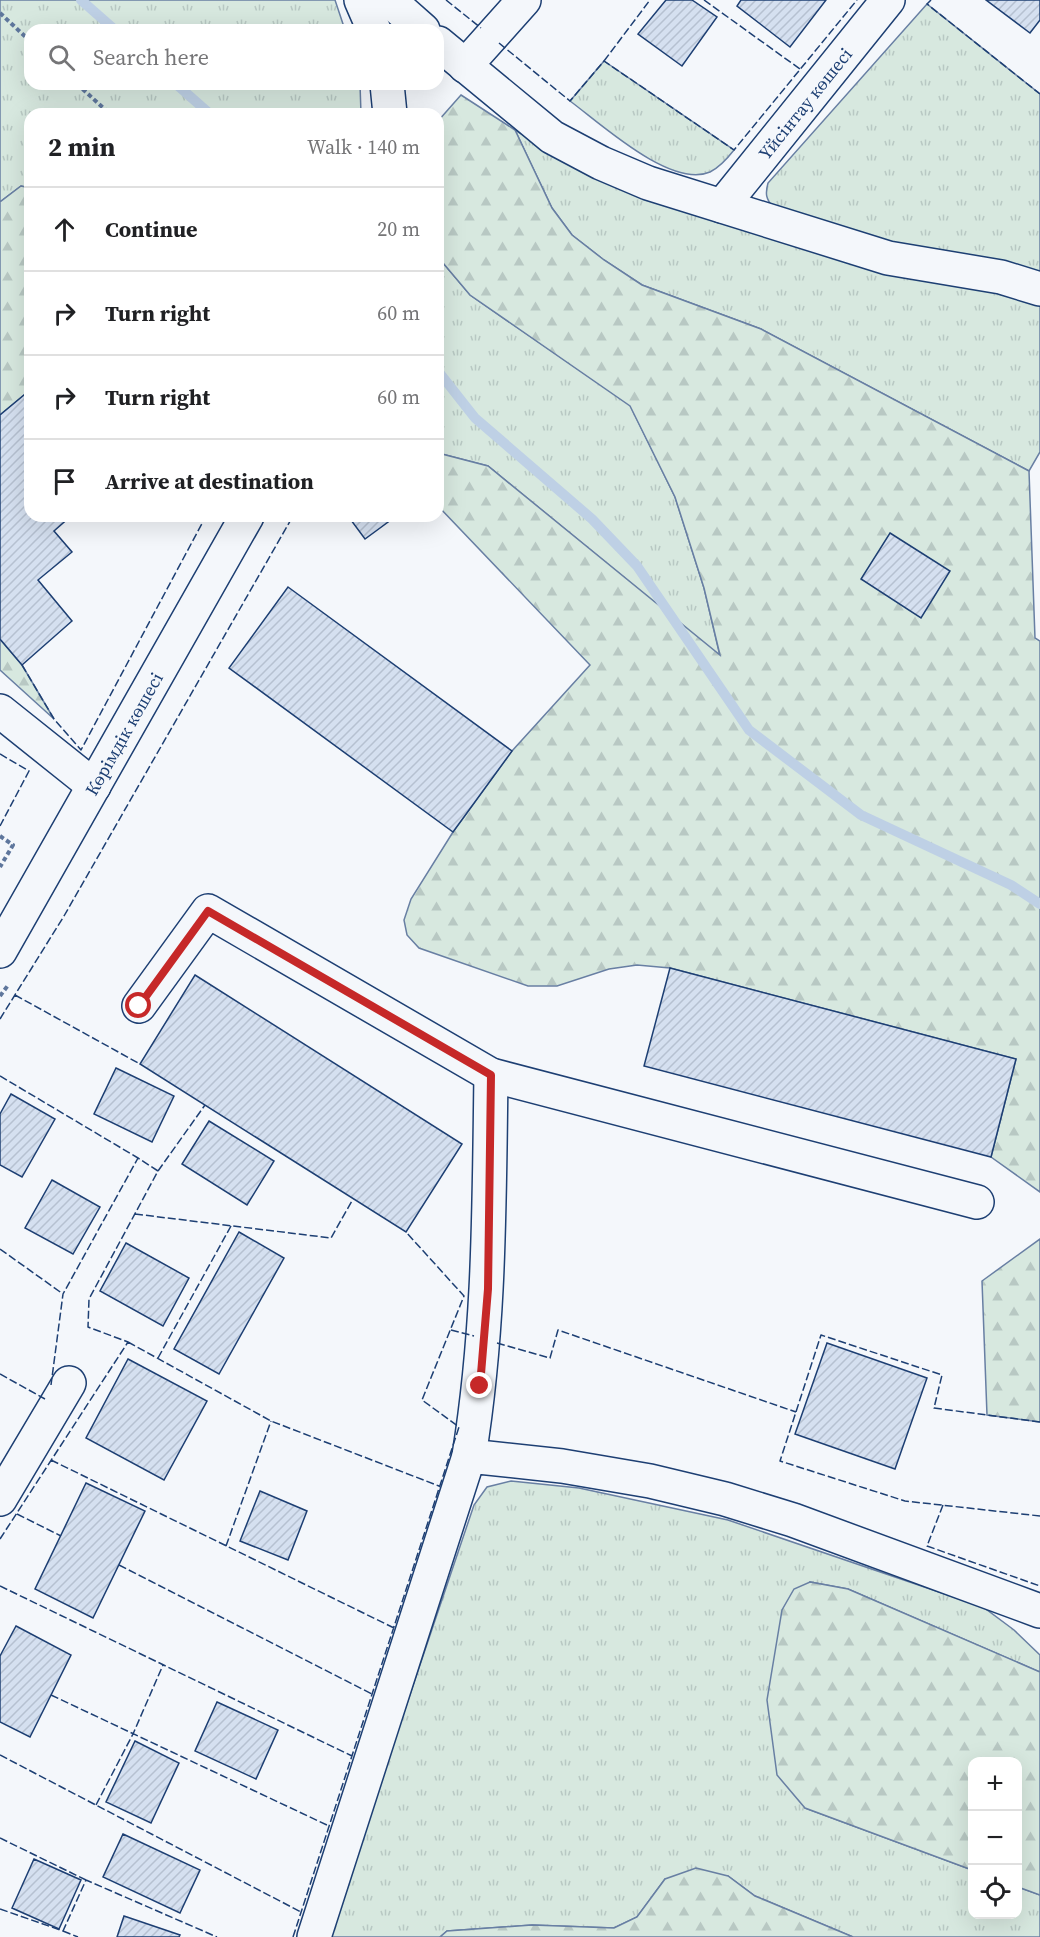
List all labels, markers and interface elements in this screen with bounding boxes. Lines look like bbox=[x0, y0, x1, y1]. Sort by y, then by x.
search box bbox=[24, 24, 444, 90]
icon: search bbox=[45, 41, 78, 74]
text: Search here bbox=[93, 42, 209, 72]
street label: Үйсінтау көшесі bbox=[752, 42, 858, 164]
text: 2 min bbox=[48, 129, 115, 165]
text: Walk · 140 m bbox=[307, 133, 420, 161]
icon: ahead bbox=[48, 213, 81, 246]
text: Continue bbox=[105, 214, 198, 244]
text: 20 m bbox=[377, 215, 420, 243]
icon: right bbox=[48, 297, 81, 330]
text: Turn right bbox=[105, 298, 210, 328]
text: 60 m bbox=[377, 299, 420, 327]
icon: right bbox=[48, 381, 81, 414]
text: Turn right bbox=[105, 382, 210, 412]
text: 60 m bbox=[377, 383, 420, 411]
icon: arrive bbox=[48, 465, 81, 498]
text: Arrive at destination bbox=[105, 466, 314, 496]
street label: Көрімдік көшесі bbox=[79, 667, 168, 800]
route start bbox=[125, 992, 151, 1018]
route end bbox=[466, 1372, 492, 1398]
map controls bbox=[968, 1757, 1022, 1919]
button: + bbox=[968, 1757, 1022, 1811]
button: − bbox=[968, 1811, 1022, 1865]
button: locate bbox=[968, 1865, 1022, 1919]

